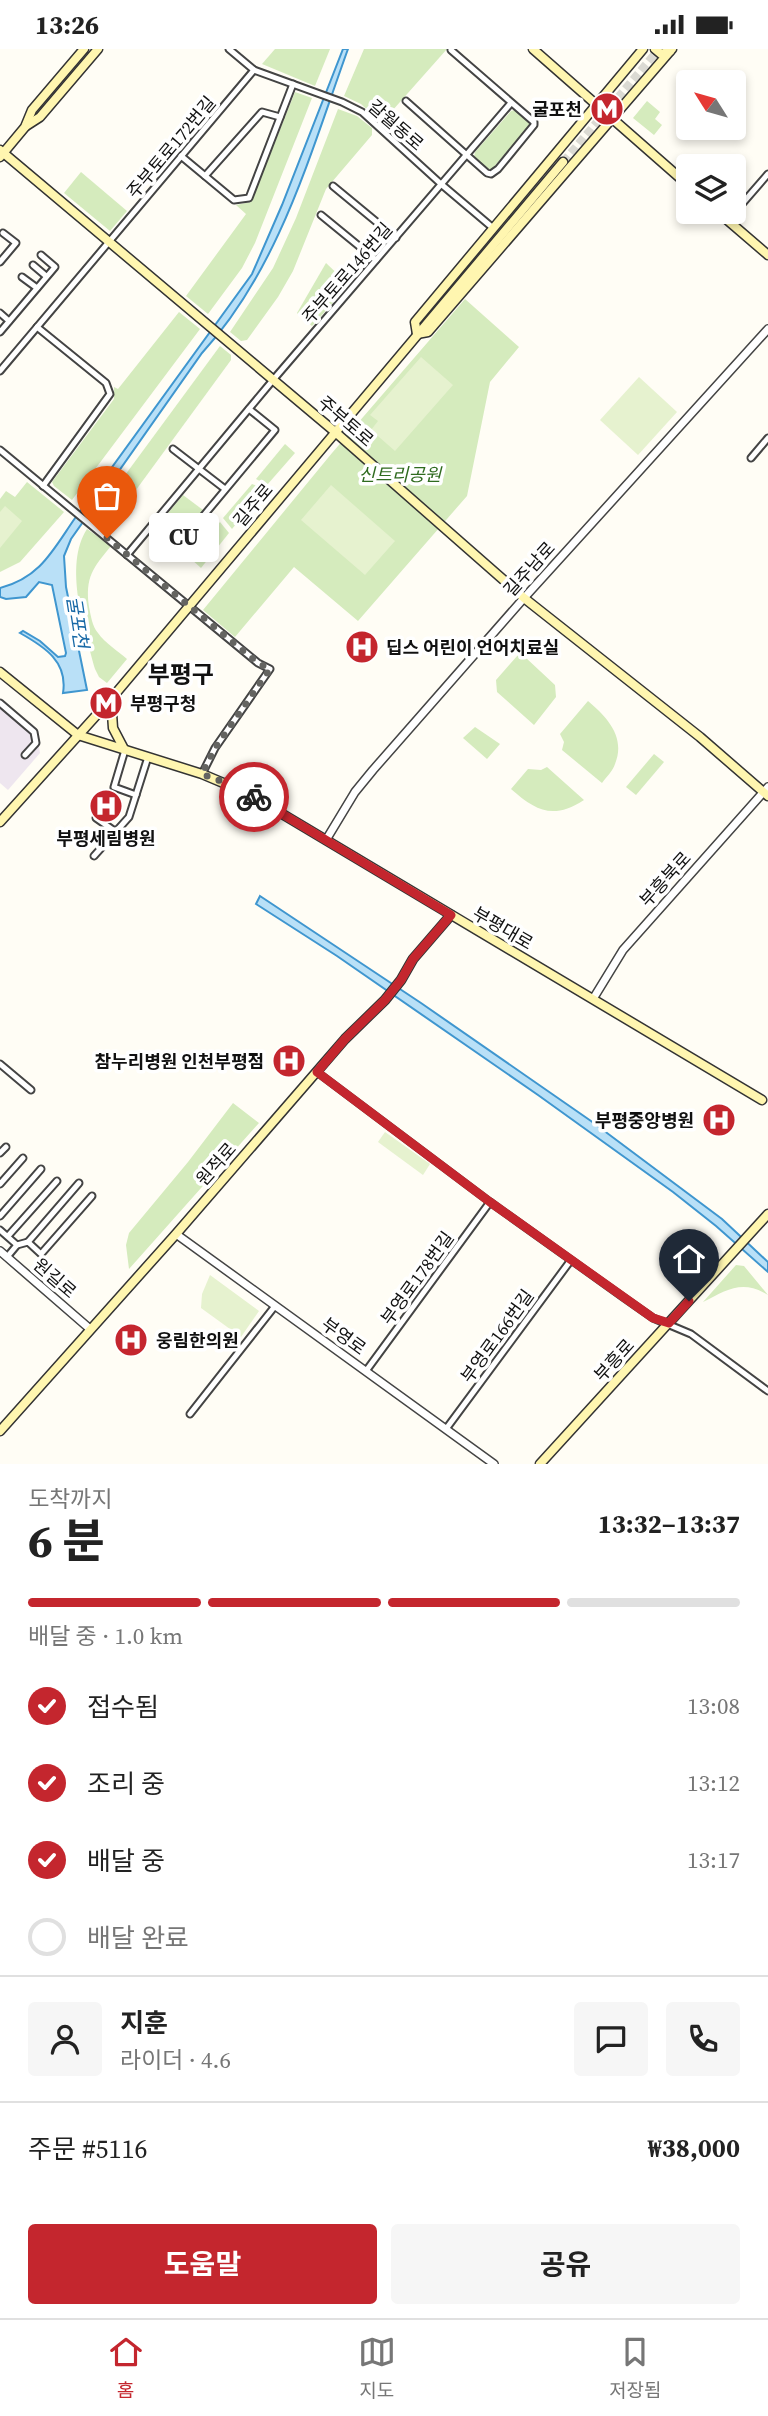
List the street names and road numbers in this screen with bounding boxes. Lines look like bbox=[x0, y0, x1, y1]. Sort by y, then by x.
street label: 주부토로172번길 bbox=[121, 91, 221, 203]
street label: 갈월동로 bbox=[363, 94, 429, 156]
street label: 주부토로146번길 bbox=[296, 217, 398, 329]
street label: 주부토로 bbox=[313, 390, 379, 452]
street label: 길주로 bbox=[227, 478, 279, 532]
street label: 길주남로 bbox=[498, 536, 560, 602]
street label: 부흥북로 bbox=[634, 846, 696, 912]
street label: 부평대로 bbox=[468, 901, 538, 955]
street label: 원적로 bbox=[190, 1137, 242, 1191]
street label: 부영로178번길 bbox=[375, 1226, 459, 1330]
street label: 원길로 bbox=[28, 1252, 82, 1304]
street label: 부영로166번길 bbox=[455, 1284, 539, 1388]
street label: 부영로 bbox=[317, 1311, 371, 1361]
street label: 부흥로 bbox=[588, 1333, 640, 1387]

